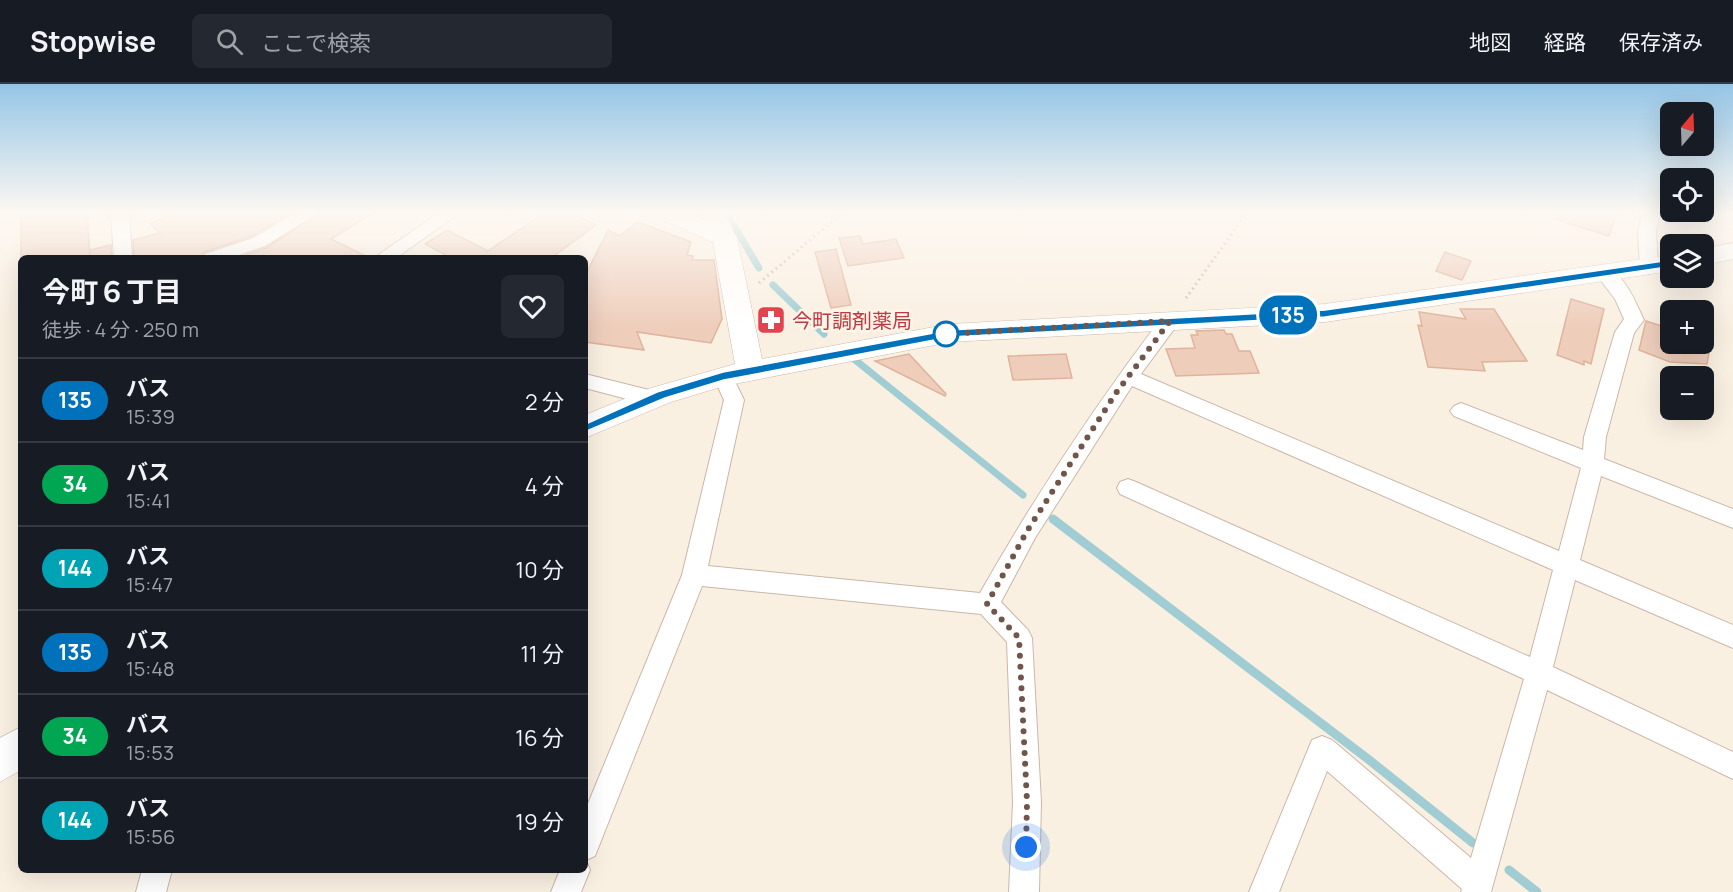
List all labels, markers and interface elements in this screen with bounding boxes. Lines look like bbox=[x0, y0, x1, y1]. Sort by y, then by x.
search box bbox=[192, 14, 612, 68]
text: Stopwise bbox=[30, 22, 156, 60]
icon: search bbox=[213, 25, 246, 58]
text: ここで検索 bbox=[261, 28, 371, 58]
text: 地図 bbox=[1469, 28, 1511, 56]
text: 経路 bbox=[1544, 28, 1586, 56]
text: 保存済み bbox=[1619, 28, 1703, 56]
north arrow bbox=[1660, 102, 1714, 156]
map controls bbox=[1660, 102, 1714, 420]
button: locate bbox=[1660, 168, 1714, 222]
button: layers bbox=[1660, 234, 1714, 288]
text: 今町６丁目 bbox=[42, 272, 182, 310]
button: heart bbox=[501, 275, 564, 338]
line badge: 135 bbox=[1254, 296, 1322, 334]
button: + bbox=[1660, 300, 1714, 354]
text: 135 bbox=[1271, 301, 1305, 329]
pharmacy icon: 今町調剤薬局 bbox=[755, 304, 787, 336]
place label: 今町調剤薬局 bbox=[792, 307, 912, 334]
text: 徒歩 · 4 分 · 250 m bbox=[42, 316, 199, 343]
unlabelled marker bbox=[933, 321, 959, 347]
button: − bbox=[1660, 366, 1714, 420]
text: バス bbox=[126, 373, 170, 403]
text: 135 bbox=[58, 386, 92, 414]
text: 2 分 bbox=[525, 387, 564, 417]
text: 15:39 bbox=[126, 403, 175, 430]
text: バス bbox=[126, 457, 170, 487]
text: 34 bbox=[63, 470, 88, 498]
text: 4 分 bbox=[525, 471, 564, 501]
text: 15:41 bbox=[126, 487, 171, 514]
text: バス bbox=[126, 541, 170, 571]
text: 144 bbox=[58, 554, 92, 582]
text: 10 分 bbox=[516, 555, 564, 585]
text: 15:47 bbox=[126, 571, 173, 598]
text: バス bbox=[126, 625, 170, 655]
text: 135 bbox=[58, 638, 92, 666]
text: 11 分 bbox=[520, 639, 564, 669]
text: 15:48 bbox=[126, 655, 175, 682]
text: バス bbox=[126, 709, 170, 739]
text: 34 bbox=[63, 722, 88, 750]
text: 16 分 bbox=[515, 723, 564, 753]
text: 15:53 bbox=[126, 739, 174, 766]
text: バス bbox=[126, 793, 170, 823]
text: 144 bbox=[58, 806, 92, 834]
text: 19 分 bbox=[515, 807, 564, 837]
text: 15:56 bbox=[126, 823, 175, 850]
your location bbox=[1011, 832, 1041, 862]

